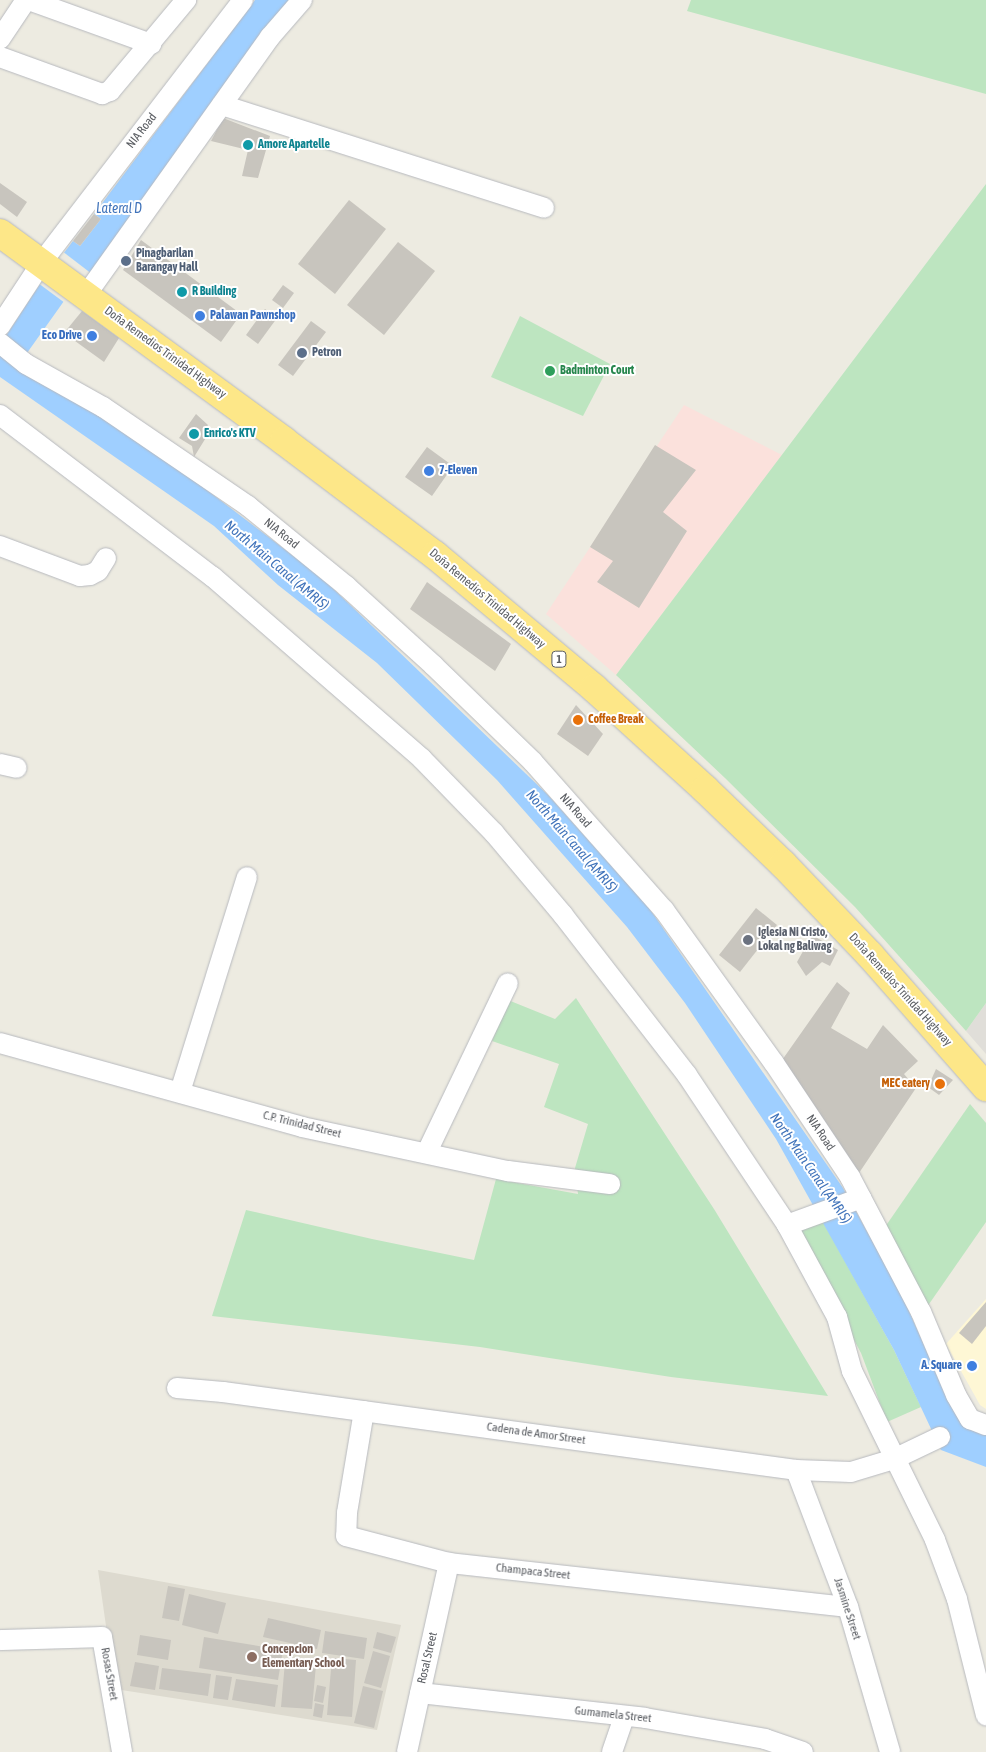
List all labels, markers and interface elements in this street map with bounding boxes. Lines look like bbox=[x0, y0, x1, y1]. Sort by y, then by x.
street label: NIA Road bbox=[124, 111, 160, 151]
place label: Amore Apartelle bbox=[258, 138, 330, 152]
marker: Amore Apartelle bbox=[242, 139, 254, 151]
water label: Lateral D bbox=[96, 200, 142, 216]
place label: Pinagbarilan Barangay Hall bbox=[136, 247, 198, 275]
marker: Pinagbarilan Barangay Hall bbox=[120, 255, 132, 267]
place label: R Building bbox=[192, 285, 236, 299]
marker: R Building bbox=[176, 286, 188, 298]
street label: Doña Remedios Trinidad Highway bbox=[101, 304, 229, 402]
place label: Palawan Pawnshop bbox=[210, 309, 296, 323]
marker: Palawan Pawnshop bbox=[194, 310, 206, 322]
place label: Eco Drive bbox=[42, 329, 82, 343]
marker: Eco Drive bbox=[86, 330, 98, 342]
place label: Petron bbox=[312, 346, 342, 360]
marker: Petron bbox=[296, 347, 308, 359]
place label: Badminton Court bbox=[560, 364, 634, 378]
marker: Badminton Court bbox=[544, 365, 556, 377]
place label: Enrico's KTV bbox=[204, 427, 256, 441]
marker: Enrico's KTV bbox=[188, 428, 200, 440]
place label: 7-Eleven bbox=[439, 464, 477, 478]
marker: 7-Eleven bbox=[423, 465, 435, 477]
street label: NIA Road bbox=[261, 516, 301, 552]
water label: North Main Canal (AMRIS) bbox=[222, 517, 332, 613]
street label: Doña Remedios Trinidad Highway bbox=[426, 546, 548, 652]
road number: 1 bbox=[550, 651, 568, 668]
place label: Coffee Break bbox=[588, 713, 644, 727]
marker: Coffee Break bbox=[572, 714, 584, 726]
water label: North Main Canal (AMRIS) bbox=[523, 786, 621, 896]
street label: NIA Road bbox=[556, 791, 594, 831]
place label: Iglesia Ni Cristo, Lokal ng Baliwag bbox=[758, 926, 832, 954]
street label: Doña Remedios Trinidad Highway bbox=[845, 931, 955, 1049]
marker: Iglesia Ni Cristo, Lokal ng Baliwag bbox=[742, 934, 754, 946]
place label: MEC eatery bbox=[882, 1077, 930, 1091]
marker: MEC eatery bbox=[934, 1078, 946, 1090]
street label: C.P. Trinidad Street bbox=[261, 1108, 343, 1142]
water label: North Main Canal (AMRIS) bbox=[767, 1110, 855, 1226]
street label: NIA Road bbox=[803, 1112, 837, 1154]
place label: A. Square bbox=[921, 1359, 962, 1373]
marker: A. Square bbox=[966, 1360, 978, 1372]
street label: Cadena de Amor Street bbox=[486, 1420, 586, 1448]
street label: Champaca Street bbox=[495, 1561, 571, 1583]
street label: Jasmine Street bbox=[830, 1576, 864, 1642]
street label: Rosal Street bbox=[415, 1631, 441, 1685]
place label: Concepcion Elementary School bbox=[262, 1643, 344, 1671]
street label: Rosas Street bbox=[97, 1646, 121, 1702]
marker: Concepcion Elementary School bbox=[246, 1651, 258, 1663]
street label: Gumamela Street bbox=[574, 1704, 652, 1726]

